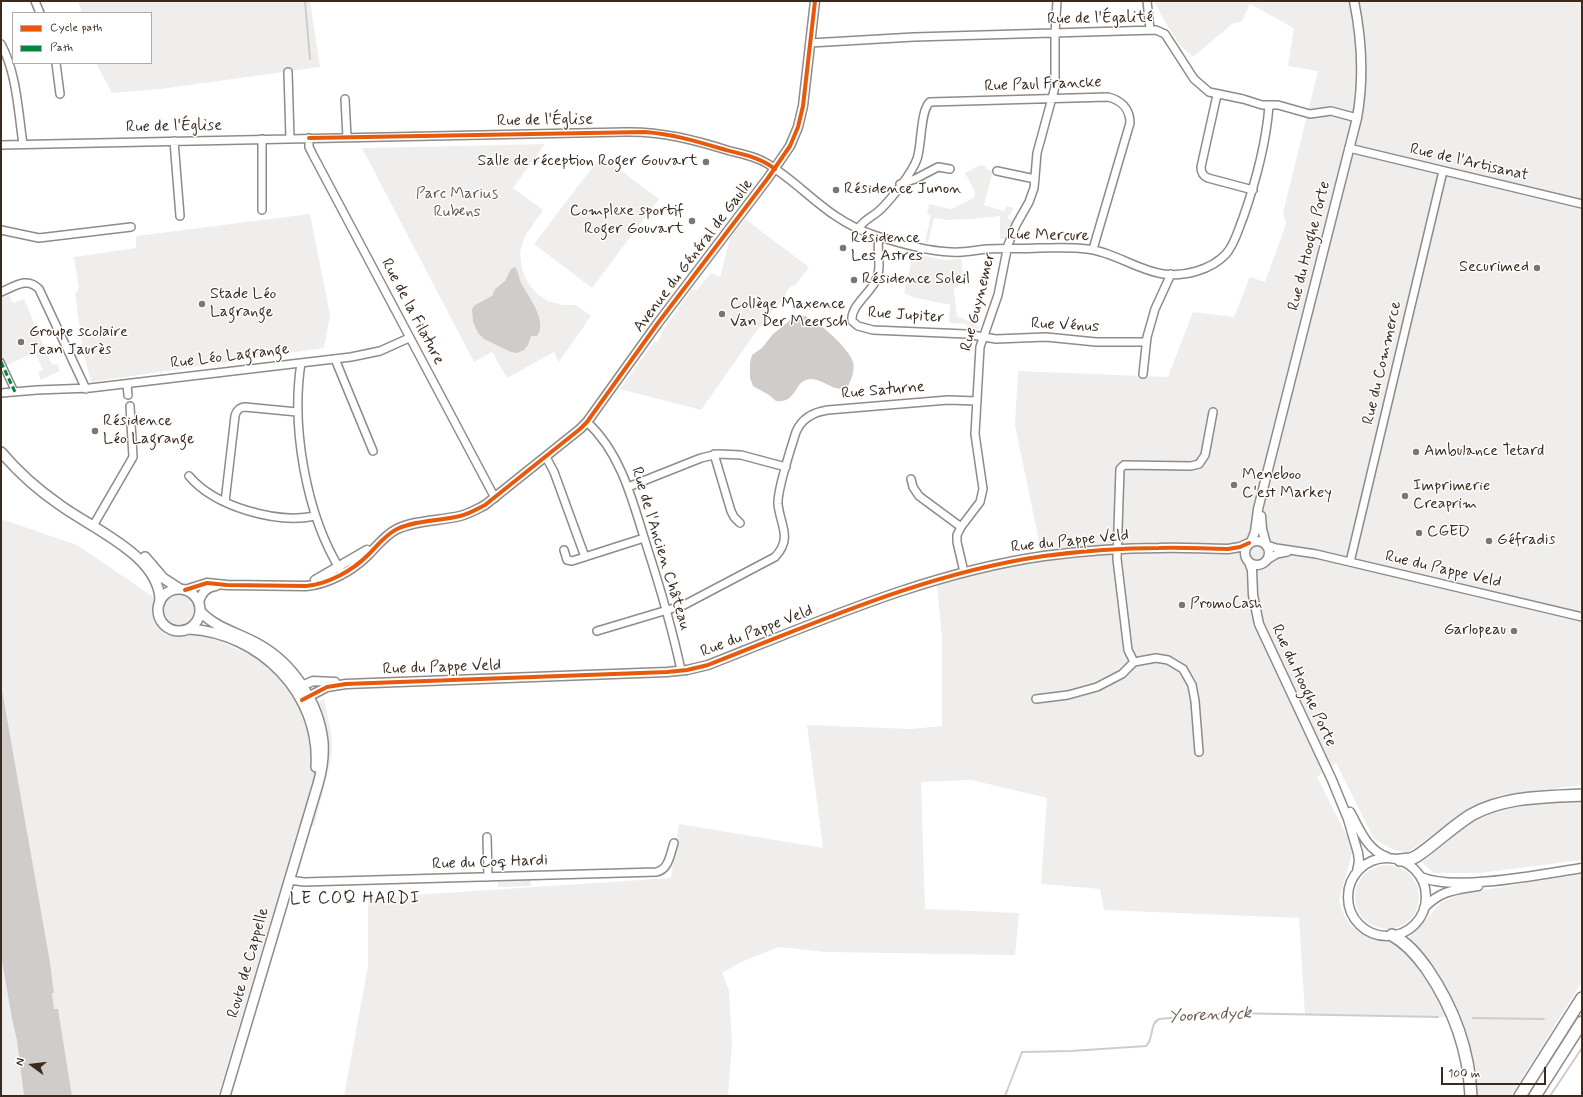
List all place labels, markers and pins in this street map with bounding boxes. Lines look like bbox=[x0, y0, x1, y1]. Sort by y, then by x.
place label: Salle de réception Roger Gouvart bbox=[478, 152, 698, 172]
marker: Salle de réception Roger Gouvart bbox=[701, 157, 711, 167]
place label: Résidence Junon bbox=[844, 180, 962, 200]
marker: Résidence Junon bbox=[831, 185, 841, 195]
place label: Complexe sportif Roger Gouvart bbox=[570, 202, 684, 240]
marker: Complexe sportif Roger Gouvart bbox=[687, 216, 697, 226]
place label: Résidence Les Astres bbox=[851, 229, 923, 267]
marker: Résidence Les Astres bbox=[838, 243, 848, 253]
place label: Securimed bbox=[1459, 258, 1529, 278]
marker: Securimed bbox=[1532, 263, 1542, 273]
place label: Résidence Soleil bbox=[862, 270, 970, 290]
marker: Résidence Soleil bbox=[849, 275, 859, 285]
place label: Stade Léo Lagrange bbox=[210, 285, 276, 323]
place label: Collège Maxence Van Der Meersch bbox=[730, 295, 848, 333]
marker: Stade Léo Lagrange bbox=[197, 299, 207, 309]
marker: Collège Maxence Van Der Meersch bbox=[717, 309, 727, 319]
place label: Groupe scolaire Jean Jaurès bbox=[29, 323, 128, 361]
marker: Groupe scolaire Jean Jaurès bbox=[16, 337, 26, 347]
place label: Résidence Léo Lagrange bbox=[103, 412, 195, 450]
marker: Résidence Léo Lagrange bbox=[90, 426, 100, 436]
place label: Ambulance Tetard bbox=[1424, 442, 1544, 462]
marker: Ambulance Tetard bbox=[1411, 447, 1421, 457]
place label: Meneboo C'est Markey bbox=[1242, 466, 1332, 504]
place label: Imprimerie Creaprim bbox=[1413, 477, 1490, 515]
marker: Meneboo C'est Markey bbox=[1229, 480, 1239, 490]
marker: Imprimerie Creaprim bbox=[1400, 491, 1410, 501]
place label: CGED bbox=[1427, 523, 1470, 543]
marker: CGED bbox=[1414, 528, 1424, 538]
place label: Géfradis bbox=[1497, 531, 1556, 551]
marker: Géfradis bbox=[1484, 536, 1494, 546]
place label: PromoCash bbox=[1190, 595, 1262, 615]
marker: PromoCash bbox=[1177, 600, 1187, 610]
place label: Garlopeau bbox=[1444, 621, 1506, 641]
marker: Garlopeau bbox=[1509, 626, 1519, 636]

